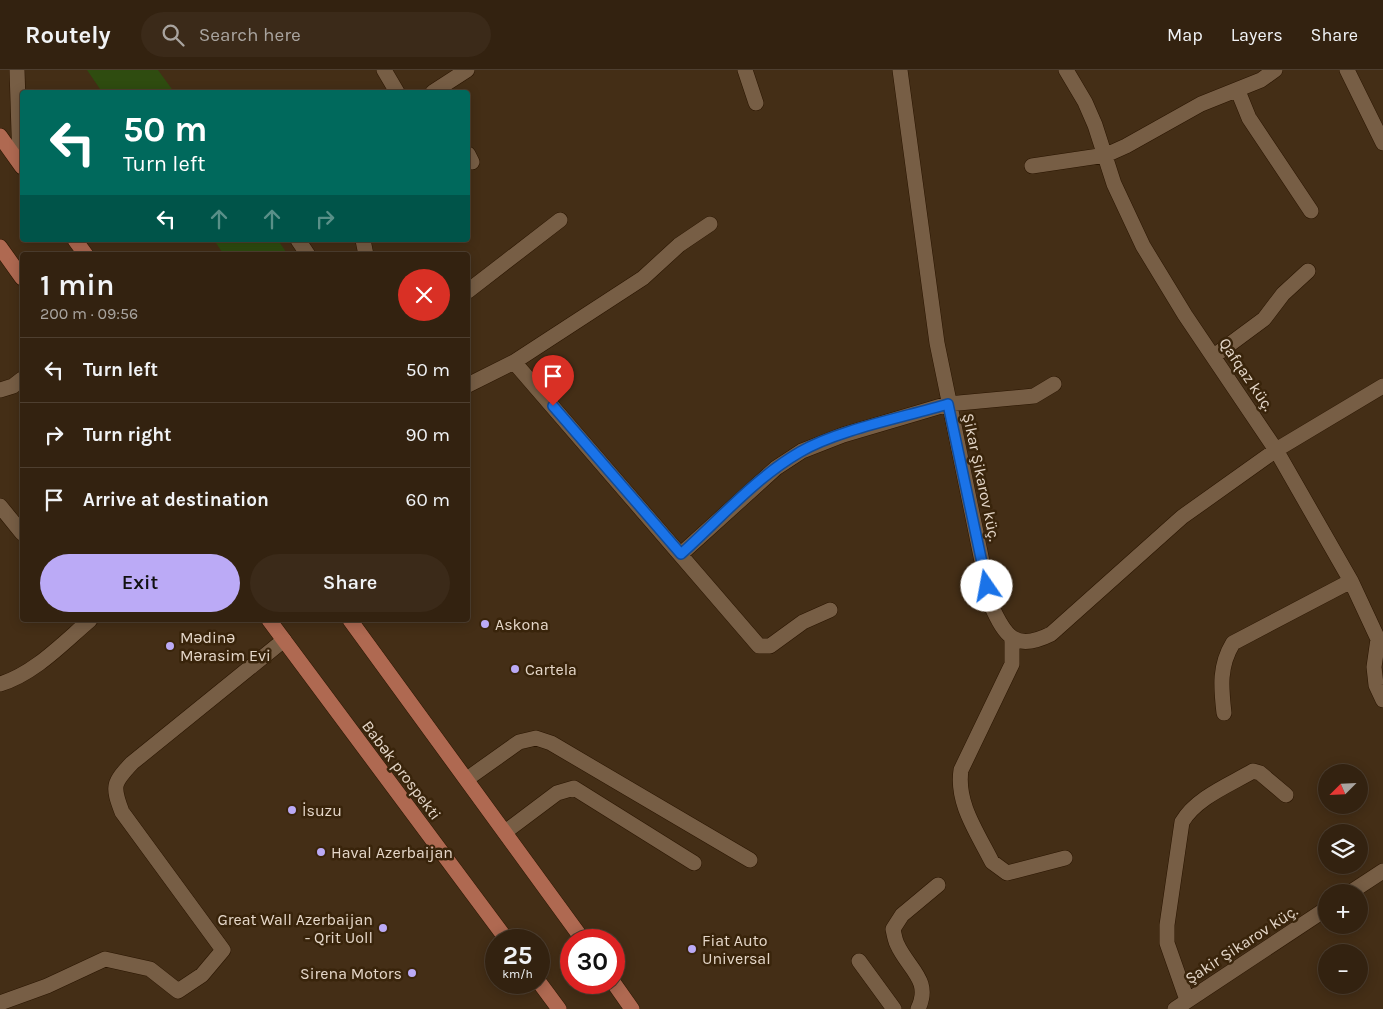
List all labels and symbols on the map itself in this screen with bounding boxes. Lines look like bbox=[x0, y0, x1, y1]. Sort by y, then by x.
street label: Qafqaz küç. bbox=[1215, 334, 1278, 415]
pin bbox=[532, 355, 574, 406]
street label: Şikar Şikarov küç. bbox=[959, 411, 1004, 543]
position arrow bbox=[960, 559, 1012, 611]
place label: Askona bbox=[495, 615, 549, 634]
marker: Askona bbox=[479, 618, 491, 630]
place label: Mədinə Mərasim Evi bbox=[180, 628, 271, 665]
marker: Mədinə Mərasim Evi bbox=[164, 640, 176, 652]
place label: Cartela bbox=[525, 660, 577, 679]
marker: Cartela bbox=[509, 663, 521, 675]
street label: Babək prospekti bbox=[358, 717, 445, 824]
north arrow bbox=[1318, 764, 1368, 814]
place label: İsuzu bbox=[302, 801, 342, 820]
marker: İsuzu bbox=[286, 804, 298, 816]
place label: Haval Azerbaijan bbox=[331, 843, 453, 862]
marker: Haval Azerbaijan bbox=[315, 846, 327, 858]
street label: Şakir Şikarov küç. bbox=[1181, 901, 1301, 988]
place label: Great Wall Azerbaijan - Qrit Uoll bbox=[217, 910, 373, 947]
marker: Great Wall Azerbaijan - Qrit Uoll bbox=[377, 922, 389, 934]
speed limit sign: 30 bbox=[560, 929, 625, 994]
place label: Fiat Auto Universal bbox=[702, 931, 771, 968]
marker: Fiat Auto Universal bbox=[686, 943, 698, 955]
place label: Sirena Motors bbox=[300, 964, 402, 983]
marker: Sirena Motors bbox=[406, 967, 418, 979]

